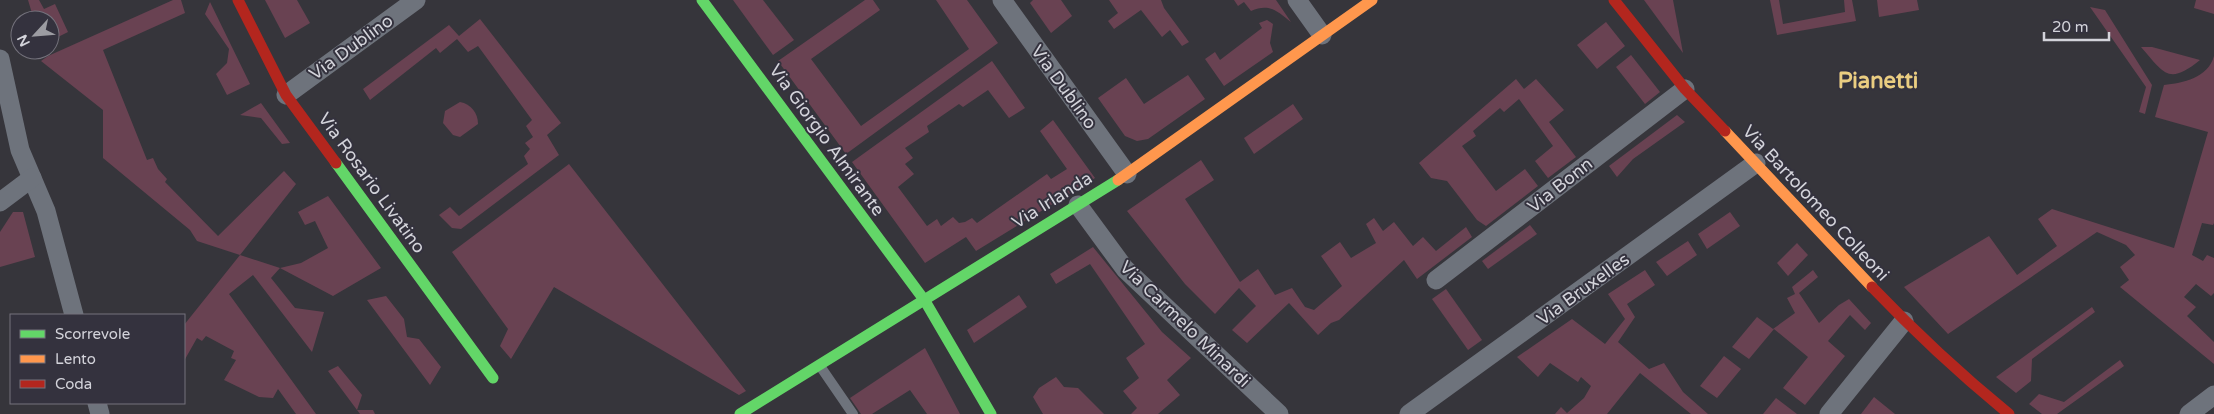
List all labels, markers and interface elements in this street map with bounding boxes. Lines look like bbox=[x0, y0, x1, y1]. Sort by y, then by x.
street label: Via Dublino bbox=[305, 9, 397, 85]
north arrow bbox=[10, 10, 60, 60]
scale bar bbox=[2044, 10, 2109, 42]
text: 20 m bbox=[2052, 18, 2089, 36]
text: N bbox=[14, 32, 34, 49]
street label: Via Dublino bbox=[1026, 41, 1102, 133]
street label: Via Giorgio Almirante bbox=[765, 60, 889, 220]
district label: Pianetti bbox=[1838, 68, 1918, 94]
street label: Via Rosario Livatino bbox=[314, 108, 430, 258]
street label: Via Bartolomeo Colleoni bbox=[1738, 120, 1894, 286]
street label: Via Bonn bbox=[1523, 153, 1597, 217]
street label: Via Irlanda bbox=[1008, 167, 1096, 233]
street label: Via Bruxelles bbox=[1532, 248, 1634, 330]
street label: Via Carmelo Minardi bbox=[1115, 256, 1255, 392]
legend bbox=[10, 314, 185, 404]
text: Scorrevole bbox=[55, 325, 130, 343]
text: Lento bbox=[55, 350, 96, 368]
text: Coda bbox=[55, 375, 92, 393]

